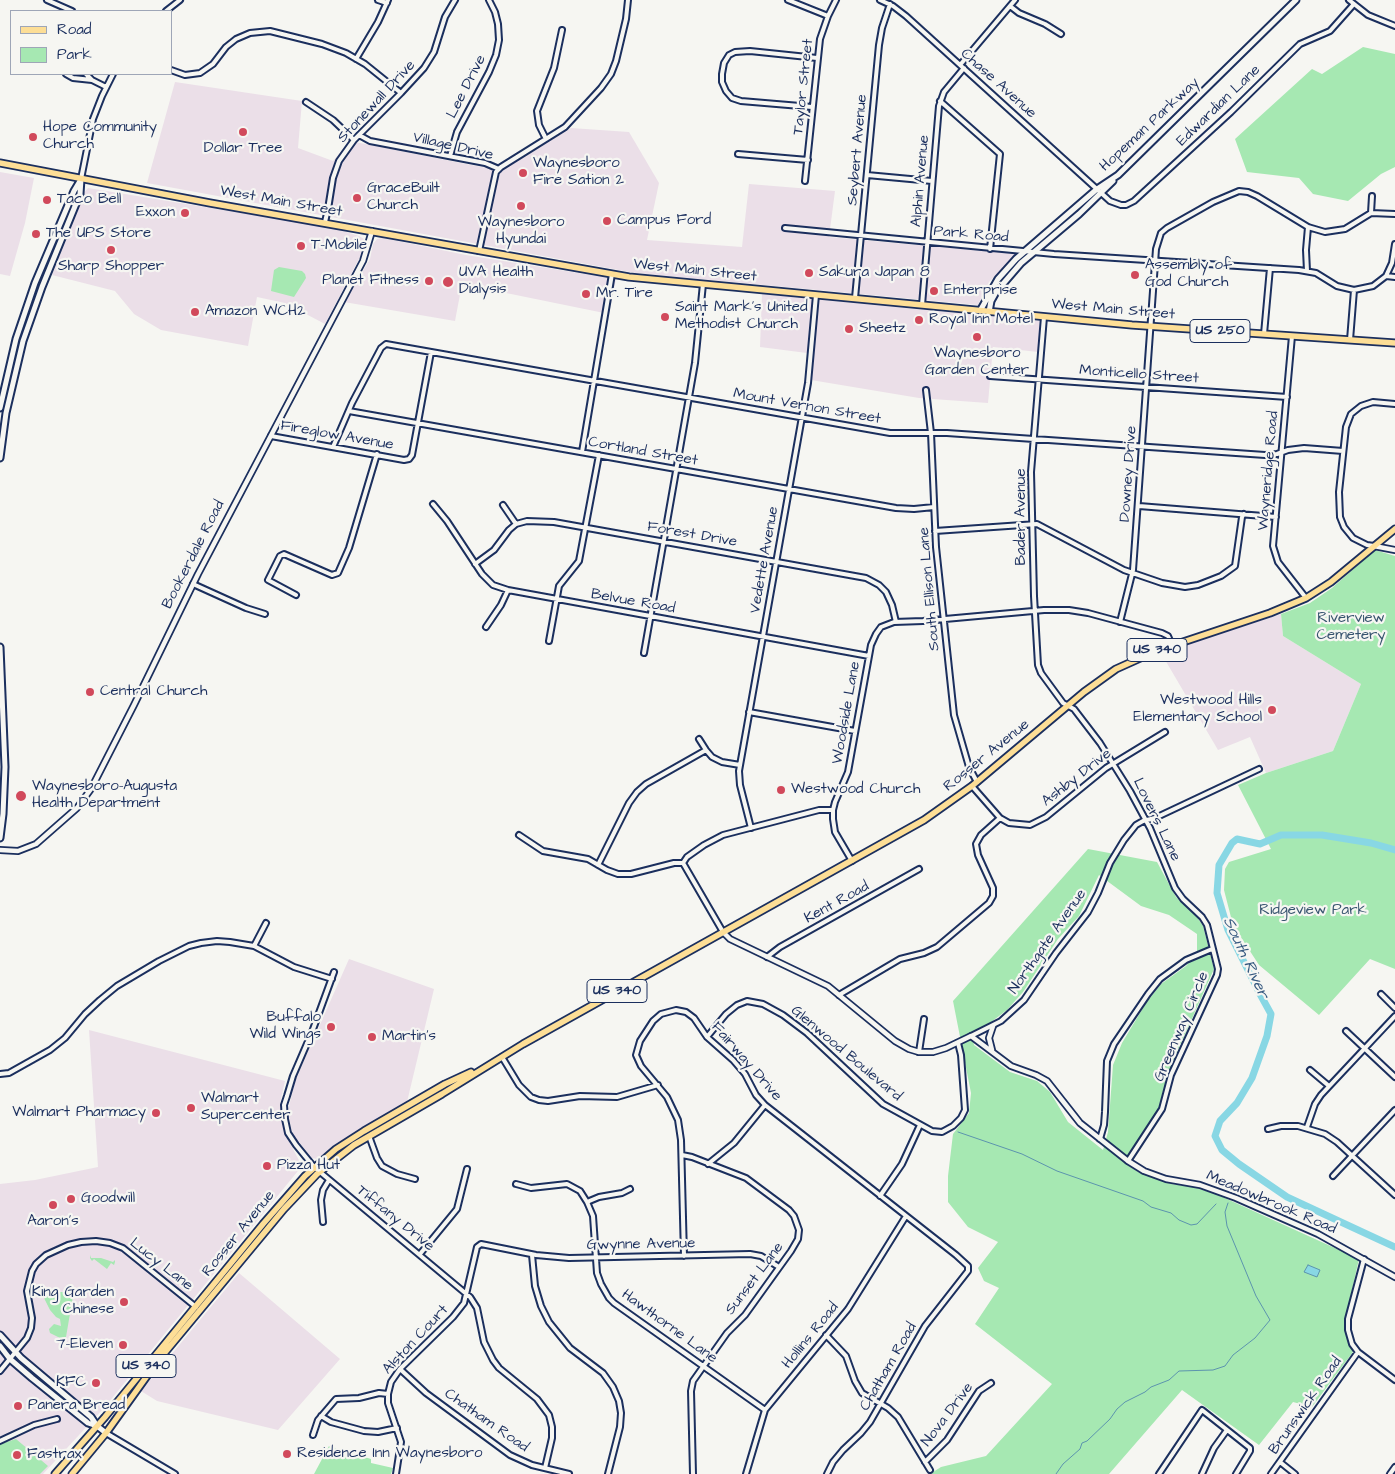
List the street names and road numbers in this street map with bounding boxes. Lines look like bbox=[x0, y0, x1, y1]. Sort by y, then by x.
street label: Taylor Street bbox=[790, 38, 818, 136]
street label: Chase Avenue bbox=[956, 45, 1040, 123]
street label: Lee Drive bbox=[443, 52, 491, 122]
street label: Stonewall Drive bbox=[334, 57, 420, 147]
street label: Edwardian Lane bbox=[1173, 62, 1265, 150]
street label: Hopeman Parkway bbox=[1097, 74, 1203, 176]
street label: Seybert Avenue bbox=[844, 94, 872, 206]
street label: Village Drive bbox=[411, 129, 495, 165]
street label: Alphin Avenue bbox=[908, 134, 934, 228]
street label: West Main Street bbox=[218, 182, 344, 222]
street label: Park Road bbox=[933, 223, 1009, 247]
street label: West Main Street bbox=[632, 256, 758, 286]
street label: West Main Street bbox=[1050, 296, 1176, 324]
road number: US 250 bbox=[1190, 320, 1250, 342]
street label: Monticello Street bbox=[1079, 362, 1199, 388]
street label: Mount Vernon Street bbox=[732, 385, 882, 429]
street label: Wayneridge Road bbox=[1255, 410, 1283, 532]
street label: Fireglow Avenue bbox=[279, 417, 395, 455]
street label: Downey Drive bbox=[1117, 425, 1141, 523]
street label: Cortland Street bbox=[587, 434, 699, 470]
street label: Bader Avenue bbox=[1013, 468, 1031, 566]
street label: Bookerdale Road bbox=[159, 498, 229, 612]
street label: Vedette Avenue bbox=[747, 505, 783, 615]
street label: Forest Drive bbox=[646, 518, 738, 552]
street label: South Ellison Lane bbox=[916, 526, 944, 652]
street label: Belvue Road bbox=[590, 586, 676, 618]
road number: US 340 bbox=[1127, 638, 1187, 662]
street label: Woodside Lane bbox=[829, 660, 865, 766]
street label: Rosser Avenue bbox=[940, 716, 1034, 796]
street label: Ashby Drive bbox=[1039, 745, 1115, 811]
street label: Lovers Lane bbox=[1128, 776, 1184, 864]
street label: Kent Road bbox=[801, 878, 873, 928]
street label: Northgate Avenue bbox=[1005, 886, 1091, 998]
street label: Greenway Circle bbox=[1151, 969, 1213, 1085]
road number: US 340 bbox=[587, 979, 647, 1002]
street label: Glenwood Boulevard bbox=[787, 1002, 905, 1106]
street label: Fairway Drive bbox=[707, 1019, 785, 1105]
street label: Meadowbrook Road bbox=[1203, 1167, 1339, 1239]
street label: Tiffany Drive bbox=[352, 1182, 438, 1256]
street label: Rosser Avenue bbox=[199, 1187, 279, 1281]
street label: Lucy Lane bbox=[126, 1235, 196, 1295]
street label: Gwynne Avenue bbox=[587, 1235, 695, 1255]
street label: Sunset Lane bbox=[722, 1239, 788, 1319]
street label: Hawthorne Lane bbox=[617, 1286, 721, 1368]
street label: Hollins Road bbox=[779, 1299, 843, 1373]
street label: Alston Court bbox=[379, 1301, 453, 1379]
street label: Chatham Road bbox=[856, 1320, 922, 1414]
road number: US 340 bbox=[116, 1354, 176, 1378]
street label: Brunswick Road bbox=[1266, 1354, 1346, 1458]
street label: Nova Drive bbox=[918, 1379, 978, 1451]
street label: Chatham Road bbox=[440, 1385, 532, 1457]

